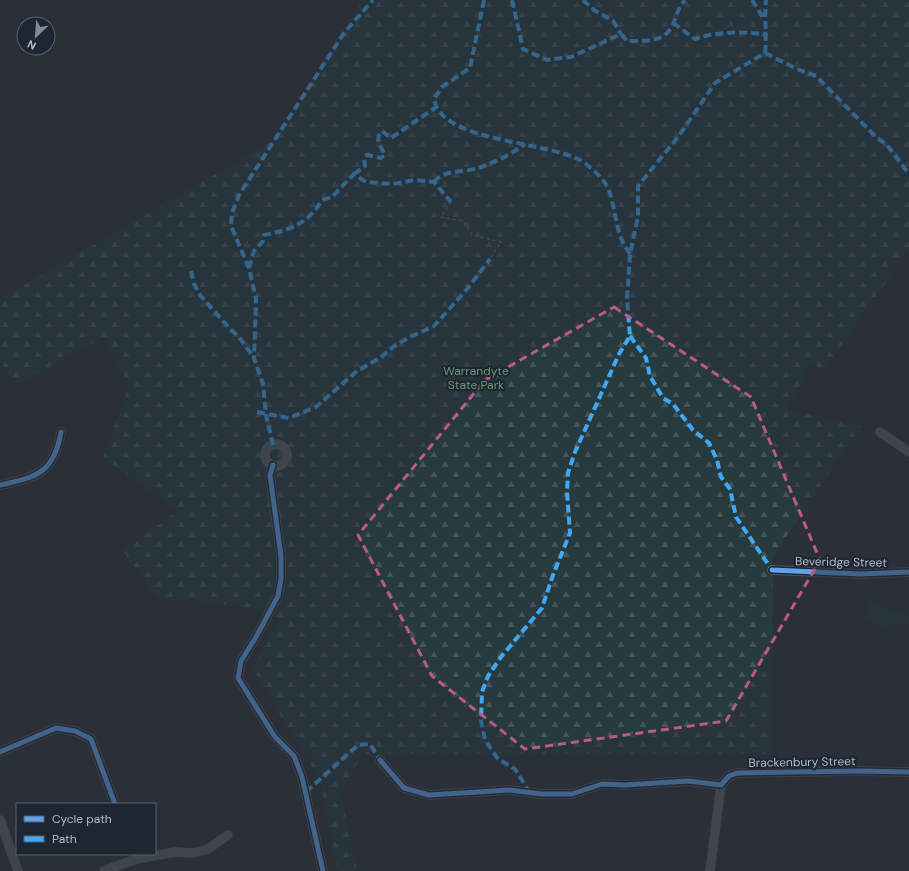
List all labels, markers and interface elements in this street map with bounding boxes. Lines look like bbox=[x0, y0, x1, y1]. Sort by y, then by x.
north arrow bbox=[16, 16, 56, 56]
text: N bbox=[25, 37, 38, 53]
park label: Warrandyte State Park bbox=[443, 363, 509, 393]
street label: Beveridge Street bbox=[795, 553, 887, 571]
street label: Brackenbury Street bbox=[748, 753, 856, 771]
legend bbox=[16, 803, 156, 855]
text: Cycle path bbox=[52, 811, 112, 827]
text: Path bbox=[52, 831, 77, 847]

